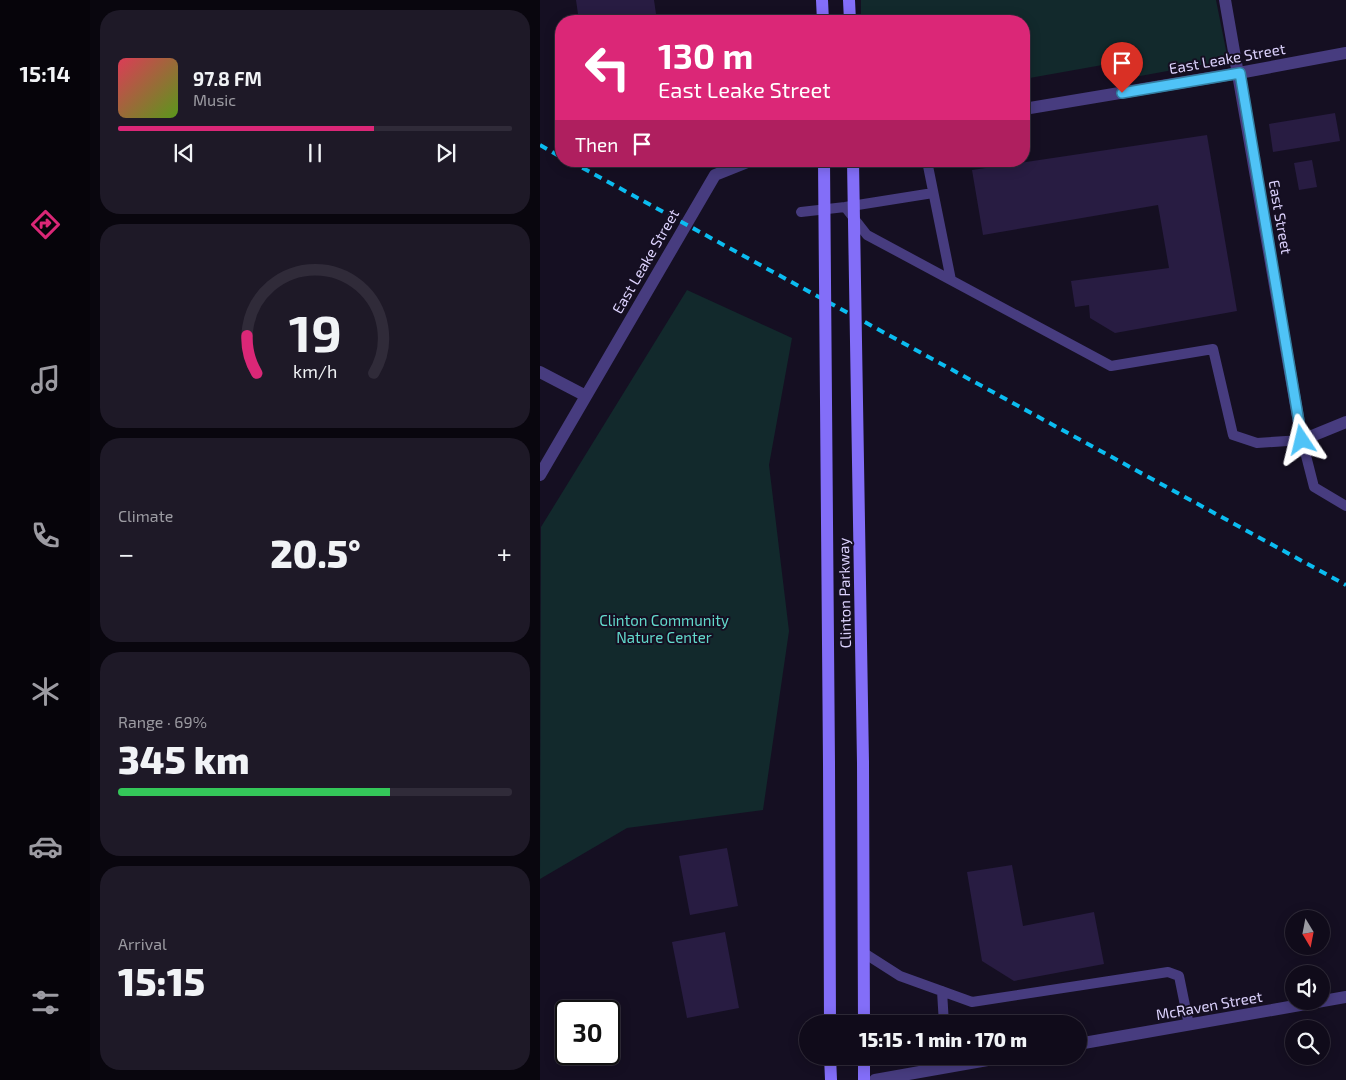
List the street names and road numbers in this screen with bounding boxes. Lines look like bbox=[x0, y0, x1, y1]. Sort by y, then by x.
street label: East Leake Street bbox=[1167, 39, 1287, 77]
street label: East Street bbox=[1266, 178, 1296, 256]
street label: East Leake Street bbox=[608, 205, 682, 317]
street label: Clinton Parkway bbox=[834, 537, 854, 649]
street label: McRaven Street bbox=[1154, 987, 1264, 1023]

